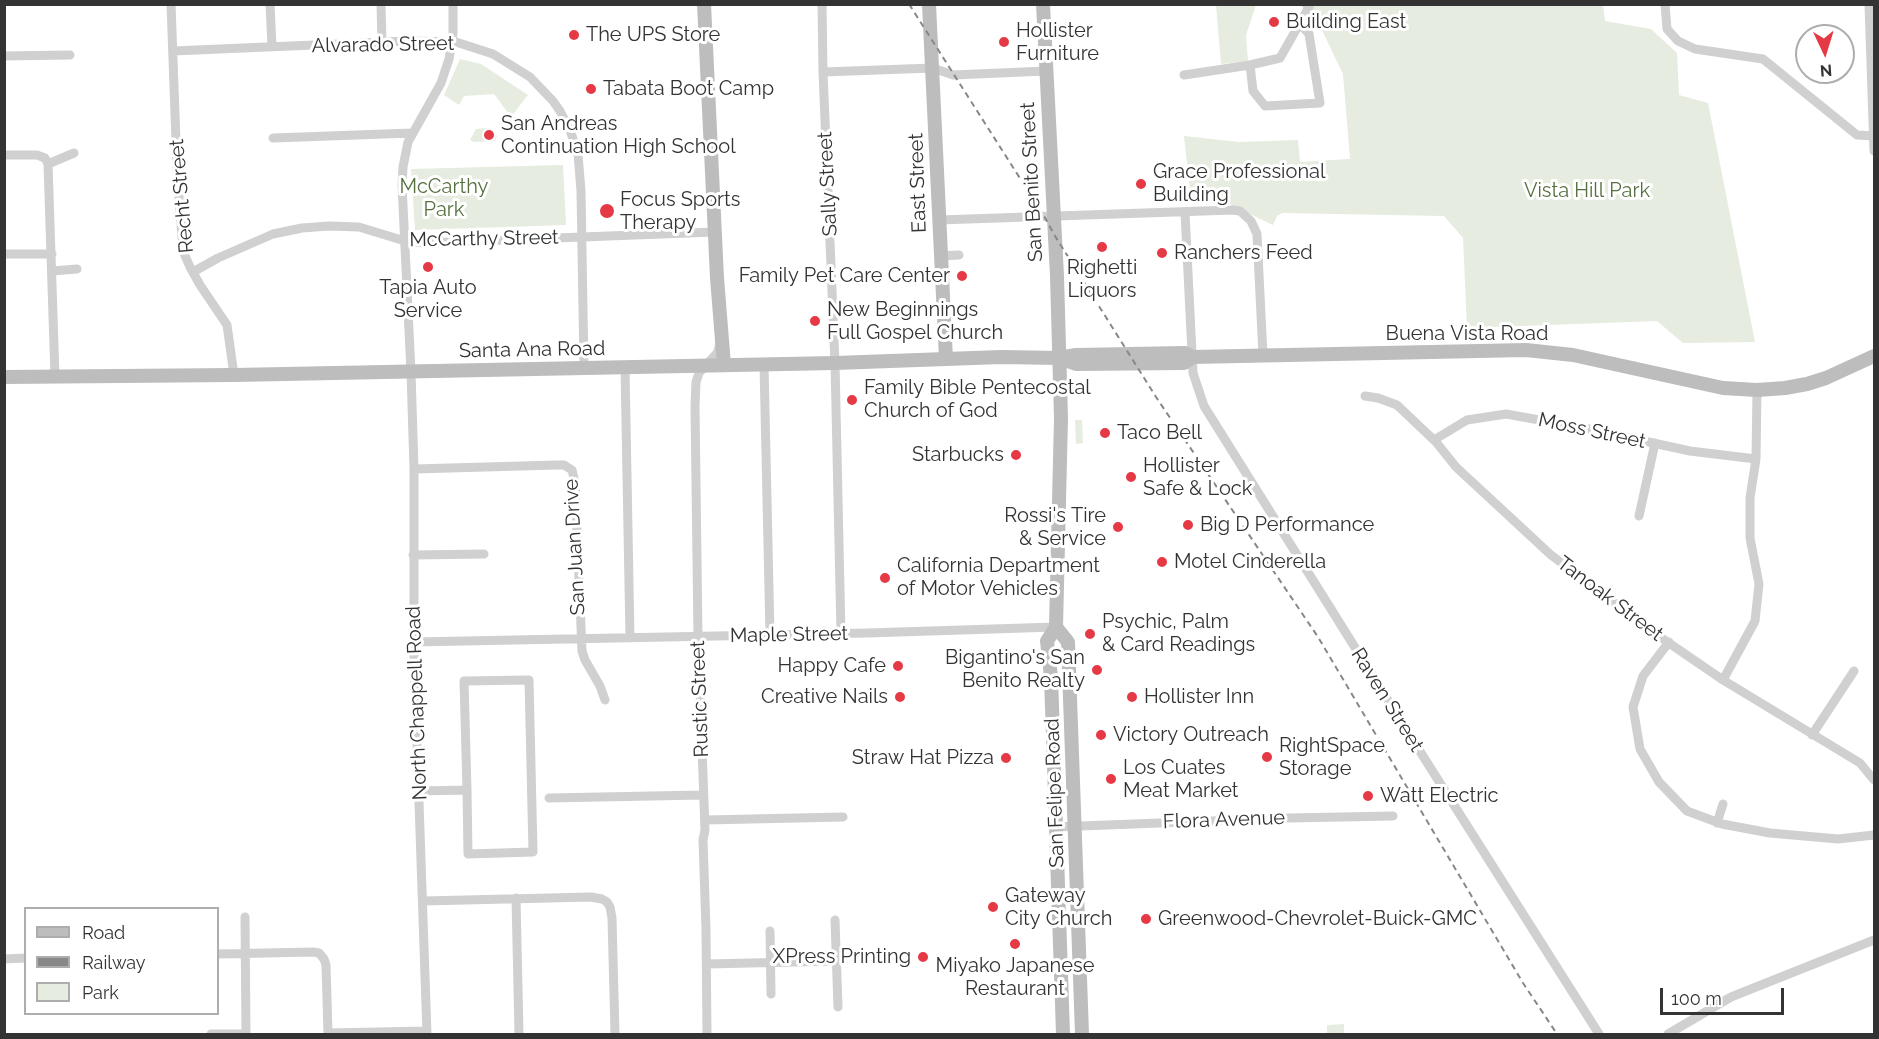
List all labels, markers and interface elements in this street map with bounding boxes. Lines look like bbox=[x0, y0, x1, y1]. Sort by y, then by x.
place label: Building East bbox=[1286, 10, 1406, 34]
marker: Building East bbox=[1267, 15, 1281, 29]
place label: Hollister Furniture bbox=[1016, 19, 1099, 66]
place label: The UPS Store bbox=[586, 23, 720, 47]
north arrow bbox=[1795, 24, 1855, 84]
marker: The UPS Store bbox=[567, 28, 581, 42]
street label: Alvarado Street bbox=[311, 32, 455, 58]
marker: Hollister Furniture bbox=[997, 35, 1011, 49]
text: N bbox=[1819, 61, 1833, 80]
place label: Tabata Boot Camp bbox=[603, 77, 774, 101]
marker: Tabata Boot Camp bbox=[584, 82, 598, 96]
street label: San Benito Street bbox=[1016, 102, 1048, 262]
place label: San Andreas Continuation High School bbox=[501, 112, 736, 159]
marker: San Andreas Continuation High School bbox=[482, 128, 496, 142]
street label: Sally Street bbox=[813, 131, 843, 237]
street label: East Street bbox=[904, 133, 932, 233]
street label: Recht Street bbox=[165, 138, 199, 254]
place label: Grace Professional Building bbox=[1153, 160, 1325, 207]
park label: McCarthy Park bbox=[400, 175, 488, 222]
marker: Grace Professional Building bbox=[1134, 177, 1148, 191]
park label: Vista Hill Park bbox=[1524, 179, 1650, 203]
place label: Focus Sports Therapy bbox=[620, 188, 740, 235]
marker: Focus Sports Therapy bbox=[598, 202, 616, 220]
street label: McCarthy Street bbox=[409, 226, 559, 252]
marker: Righetti Liquors bbox=[1095, 240, 1109, 254]
place label: Ranchers Feed bbox=[1174, 241, 1313, 265]
marker: Ranchers Feed bbox=[1155, 246, 1169, 260]
place label: Righetti Liquors bbox=[1067, 256, 1137, 303]
marker: Tapia Auto Service bbox=[421, 260, 435, 274]
place label: Family Pet Care Center bbox=[739, 264, 950, 288]
marker: Family Pet Care Center bbox=[955, 269, 969, 283]
place label: Tapia Auto Service bbox=[379, 276, 477, 323]
place label: New Beginnings Full Gospel Church bbox=[827, 298, 1003, 345]
marker: New Beginnings Full Gospel Church bbox=[808, 314, 822, 328]
street label: Buena Vista Road bbox=[1386, 322, 1548, 346]
street label: Santa Ana Road bbox=[459, 337, 605, 363]
place label: Family Bible Pentecostal Church of God bbox=[864, 376, 1091, 423]
marker: Family Bible Pentecostal Church of God bbox=[845, 393, 859, 407]
street label: Moss Street bbox=[1536, 408, 1648, 454]
place label: Taco Bell bbox=[1117, 421, 1202, 445]
marker: Taco Bell bbox=[1098, 426, 1112, 440]
place label: Starbucks bbox=[912, 443, 1004, 467]
marker: Starbucks bbox=[1009, 448, 1023, 462]
place label: Hollister Safe & Lock bbox=[1143, 454, 1252, 501]
marker: Hollister Safe & Lock bbox=[1124, 470, 1138, 484]
street label: San Juan Drive bbox=[559, 478, 591, 616]
place label: Rossi's Tire & Service bbox=[1004, 504, 1106, 551]
place label: Big D Performance bbox=[1200, 513, 1374, 537]
marker: Big D Performance bbox=[1181, 518, 1195, 532]
marker: Rossi's Tire & Service bbox=[1111, 520, 1125, 534]
place label: Motel Cinderella bbox=[1174, 550, 1326, 574]
street label: Tanoak Street bbox=[1552, 551, 1668, 647]
place label: California Department of Motor Vehicles bbox=[897, 554, 1100, 601]
marker: Motel Cinderella bbox=[1155, 555, 1169, 569]
marker: California Department of Motor Vehicles bbox=[878, 571, 892, 585]
street label: North Chappell Road bbox=[402, 605, 432, 801]
place label: Psychic, Palm & Card Readings bbox=[1102, 610, 1255, 657]
street label: Maple Street bbox=[730, 622, 848, 648]
marker: Psychic, Palm & Card Readings bbox=[1083, 627, 1097, 641]
street label: Rustic Street bbox=[686, 640, 714, 758]
street label: Raven Street bbox=[1346, 644, 1428, 756]
place label: Bigantino's San Benito Realty bbox=[945, 646, 1085, 693]
place label: Happy Cafe bbox=[778, 654, 886, 678]
marker: Happy Cafe bbox=[891, 659, 905, 673]
marker: Bigantino's San Benito Realty bbox=[1090, 663, 1104, 677]
place label: Creative Nails bbox=[761, 685, 888, 709]
place label: Hollister Inn bbox=[1144, 685, 1254, 709]
marker: Creative Nails bbox=[893, 690, 907, 704]
marker: Hollister Inn bbox=[1125, 690, 1139, 704]
street label: San Felipe Road bbox=[1040, 718, 1070, 868]
place label: Victory Outreach bbox=[1113, 723, 1269, 747]
marker: Victory Outreach bbox=[1094, 728, 1108, 742]
place label: RightSpace Storage bbox=[1279, 734, 1385, 781]
place label: Straw Hat Pizza bbox=[852, 746, 994, 770]
marker: RightSpace Storage bbox=[1260, 750, 1274, 764]
marker: Straw Hat Pizza bbox=[999, 751, 1013, 765]
place label: Los Cuates Meat Market bbox=[1123, 756, 1238, 803]
marker: Los Cuates Meat Market bbox=[1104, 772, 1118, 786]
place label: Watt Electric bbox=[1380, 784, 1499, 808]
marker: Watt Electric bbox=[1361, 789, 1375, 803]
street label: Flora Avenue bbox=[1162, 806, 1286, 834]
place label: Gateway City Church bbox=[1005, 884, 1112, 931]
marker: Gateway City Church bbox=[986, 900, 1000, 914]
legend bbox=[24, 907, 219, 1015]
place label: Greenwood-Chevrolet-Buick-GMC bbox=[1158, 907, 1477, 931]
marker: Greenwood-Chevrolet-Buick-GMC bbox=[1139, 912, 1153, 926]
text: Road bbox=[82, 922, 125, 943]
marker: Miyako Japanese Restaurant bbox=[1008, 937, 1022, 951]
place label: XPress Printing bbox=[773, 945, 911, 969]
marker: XPress Printing bbox=[916, 950, 930, 964]
text: Railway bbox=[82, 952, 146, 973]
place label: Miyako Japanese Restaurant bbox=[936, 954, 1094, 1001]
scale bar bbox=[1663, 976, 1788, 1014]
text: Park bbox=[82, 982, 119, 1003]
text: 100 m bbox=[1671, 988, 1722, 1009]

